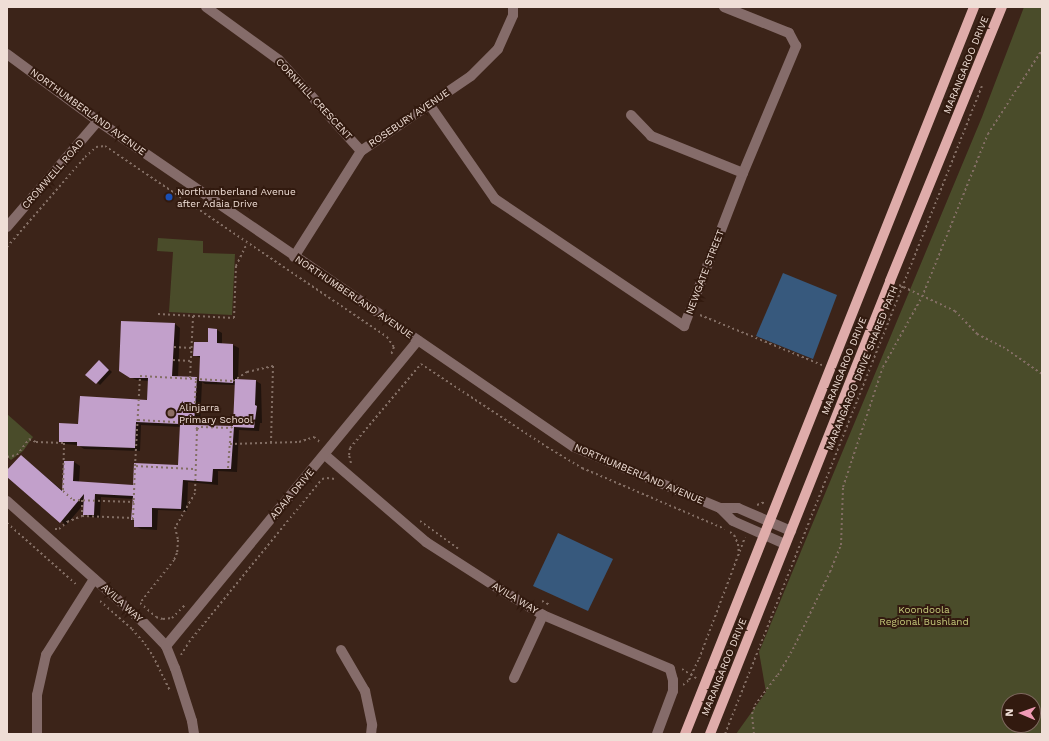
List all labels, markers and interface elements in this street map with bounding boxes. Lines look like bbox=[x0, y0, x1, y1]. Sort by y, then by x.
street label: MARANGAROO DRIVE bbox=[941, 14, 991, 116]
street label: CORNHILL CRESCENT bbox=[273, 56, 355, 142]
street label: NORTHUMBERLAND AVENUE bbox=[28, 66, 148, 158]
street label: ROSEBURY AVENUE bbox=[366, 86, 452, 150]
street label: CROMWELL ROAD bbox=[19, 137, 87, 211]
place label: Northumberland Avenue after Adaia Drive bbox=[177, 185, 296, 208]
marker: Northumberland Avenue after Adaia Drive bbox=[164, 192, 174, 202]
street label: NEWGATE STREET bbox=[683, 228, 727, 316]
street label: NORTHUMBERLAND AVENUE bbox=[293, 253, 415, 341]
street label: MARANGAROO DRIVE SHARED PATH bbox=[823, 284, 901, 452]
street label: MARANGAROO DRIVE bbox=[819, 315, 869, 417]
place label: Alinjarra Primary School bbox=[179, 401, 253, 424]
marker: Alinjarra Primary School bbox=[166, 408, 176, 418]
street label: NORTHUMBERLAND AVENUE bbox=[572, 441, 706, 507]
street label: ADAIA DRIVE bbox=[267, 466, 317, 522]
street label: AVILA WAY bbox=[489, 579, 541, 617]
street label: AVILA WAY bbox=[99, 581, 145, 625]
park label: Koondoola Regional Bushland bbox=[879, 603, 969, 626]
street label: MARANGAROO DRIVE bbox=[699, 616, 749, 718]
north arrow bbox=[1001, 693, 1041, 733]
text: N bbox=[1003, 708, 1016, 717]

